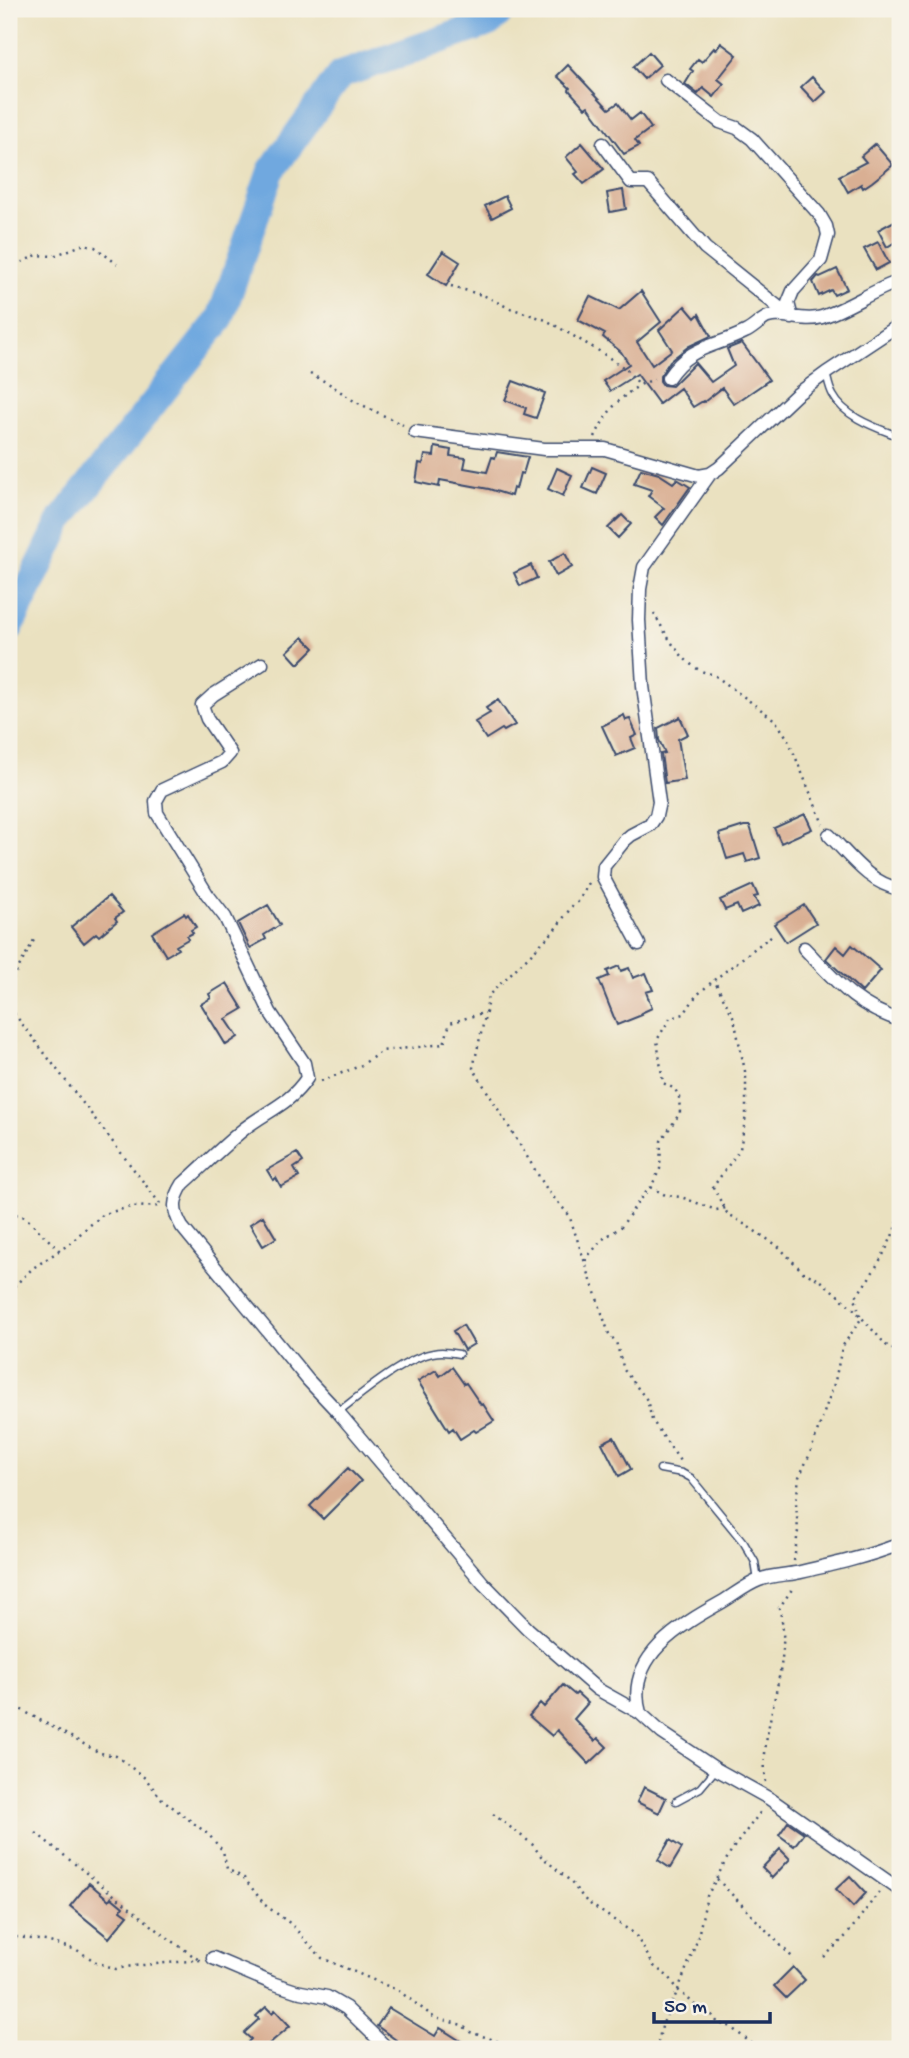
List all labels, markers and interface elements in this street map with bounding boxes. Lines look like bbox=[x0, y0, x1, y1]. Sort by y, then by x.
scale bar bbox=[654, 1981, 769, 2025]
text: 50 m bbox=[664, 1996, 707, 2021]

